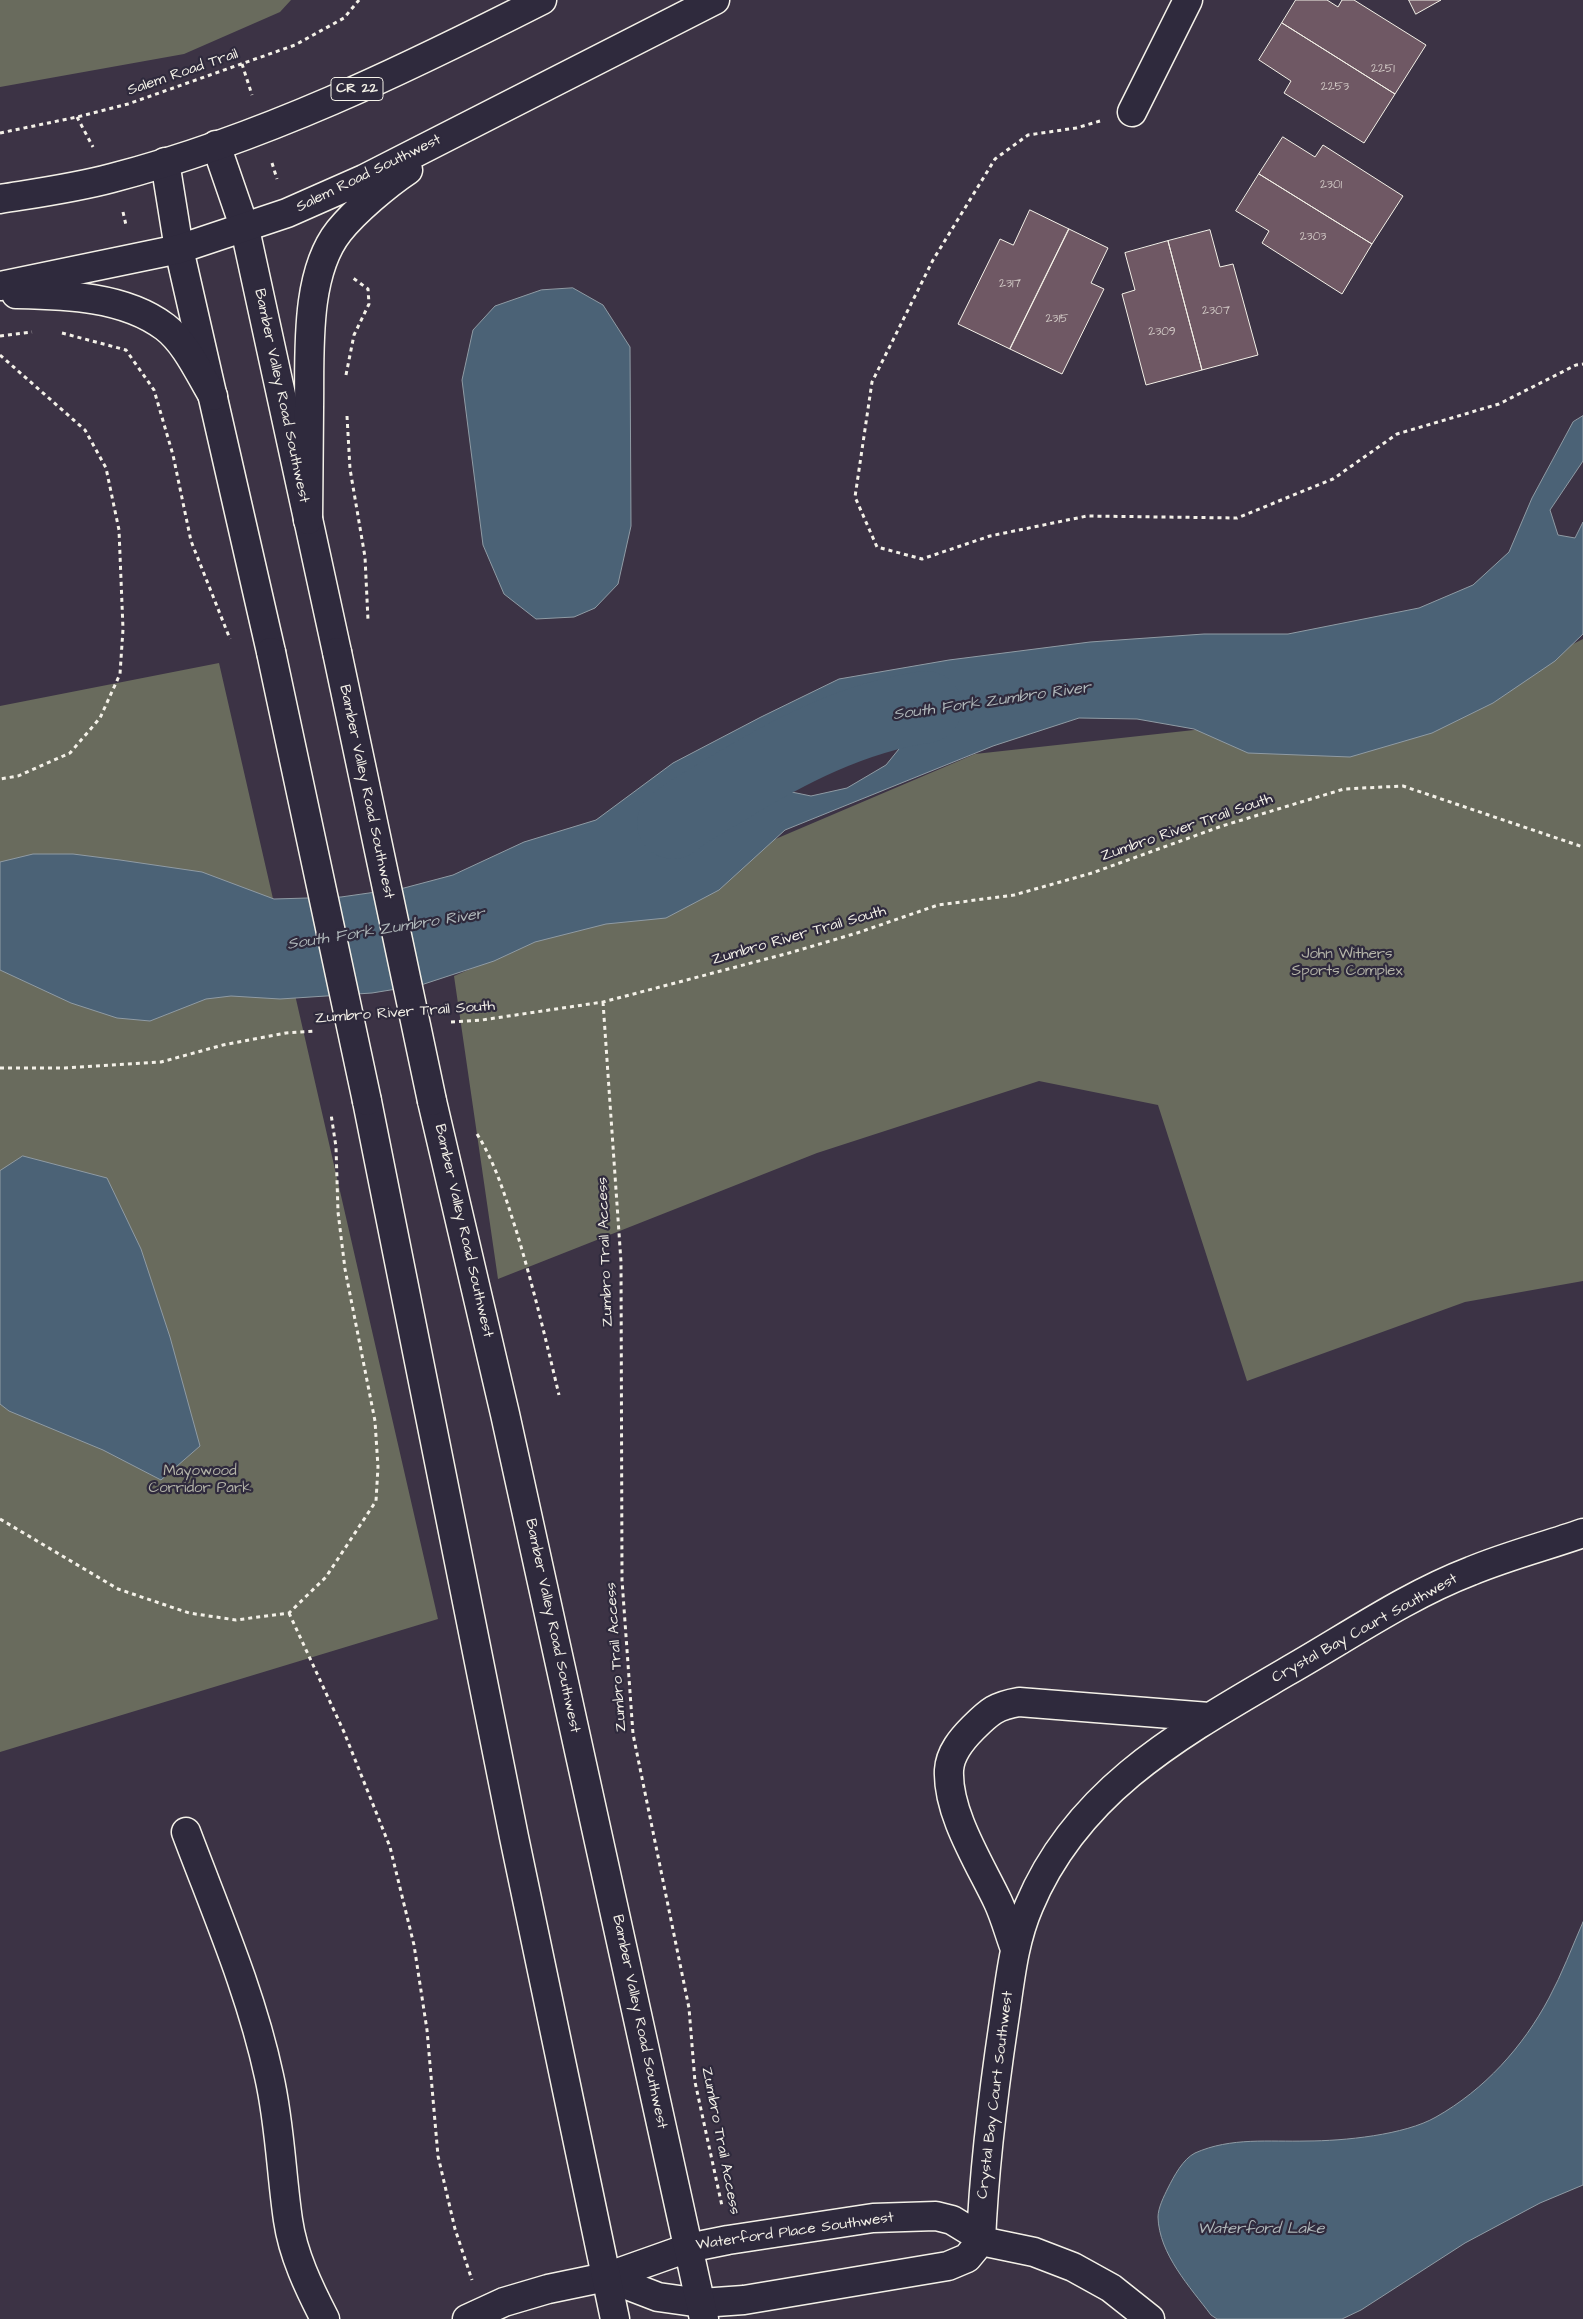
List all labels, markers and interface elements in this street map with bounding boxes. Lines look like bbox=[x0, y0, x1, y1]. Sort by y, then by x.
street label: Salem Road Trail bbox=[125, 46, 241, 100]
house number: 2251 bbox=[1371, 62, 1395, 76]
road number: CR 22 bbox=[331, 78, 383, 100]
house number: 2253 bbox=[1321, 80, 1349, 94]
street label: Salem Road Southwest bbox=[294, 131, 444, 217]
house number: 2301 bbox=[1320, 178, 1342, 192]
house number: 2303 bbox=[1300, 230, 1326, 244]
house number: 2317 bbox=[999, 277, 1021, 291]
street label: Bamber Valley Road Southwest bbox=[249, 287, 313, 505]
house number: 2307 bbox=[1202, 304, 1230, 318]
house number: 2315 bbox=[1045, 312, 1069, 326]
house number: 2309 bbox=[1148, 325, 1176, 339]
water label: South Fork Zumbro River bbox=[892, 679, 1092, 725]
street label: Bamber Valley Road Southwest bbox=[334, 683, 398, 901]
street label: Zumbro River Trail South bbox=[1099, 790, 1275, 866]
street label: Zumbro River Trail South bbox=[710, 902, 888, 970]
water label: South Fork Zumbro River bbox=[286, 905, 486, 955]
park label: John Withers Sports Complex bbox=[1292, 946, 1402, 981]
street label: Zumbro River Trail South bbox=[314, 998, 496, 1028]
street label: Bamber Valley Road Southwest bbox=[430, 1123, 496, 1339]
street label: Zumbro Trail Access bbox=[594, 1177, 618, 1327]
park label: Mayowood Corridor Park bbox=[149, 1463, 251, 1498]
street label: Bamber Valley Road Southwest bbox=[520, 1517, 584, 1735]
street label: Crystal Bay Court Southwest bbox=[1269, 1570, 1461, 1688]
street label: Zumbro Trail Access bbox=[603, 1582, 631, 1732]
street label: Bamber Valley Road Southwest bbox=[607, 1913, 671, 2131]
street label: Crystal Bay Court Southwest bbox=[974, 1990, 1018, 2200]
street label: Zumbro Trail Access bbox=[697, 2066, 743, 2216]
street label: Waterford Place Southwest bbox=[695, 2209, 895, 2255]
water label: Waterford Lake bbox=[1198, 2220, 1324, 2240]

